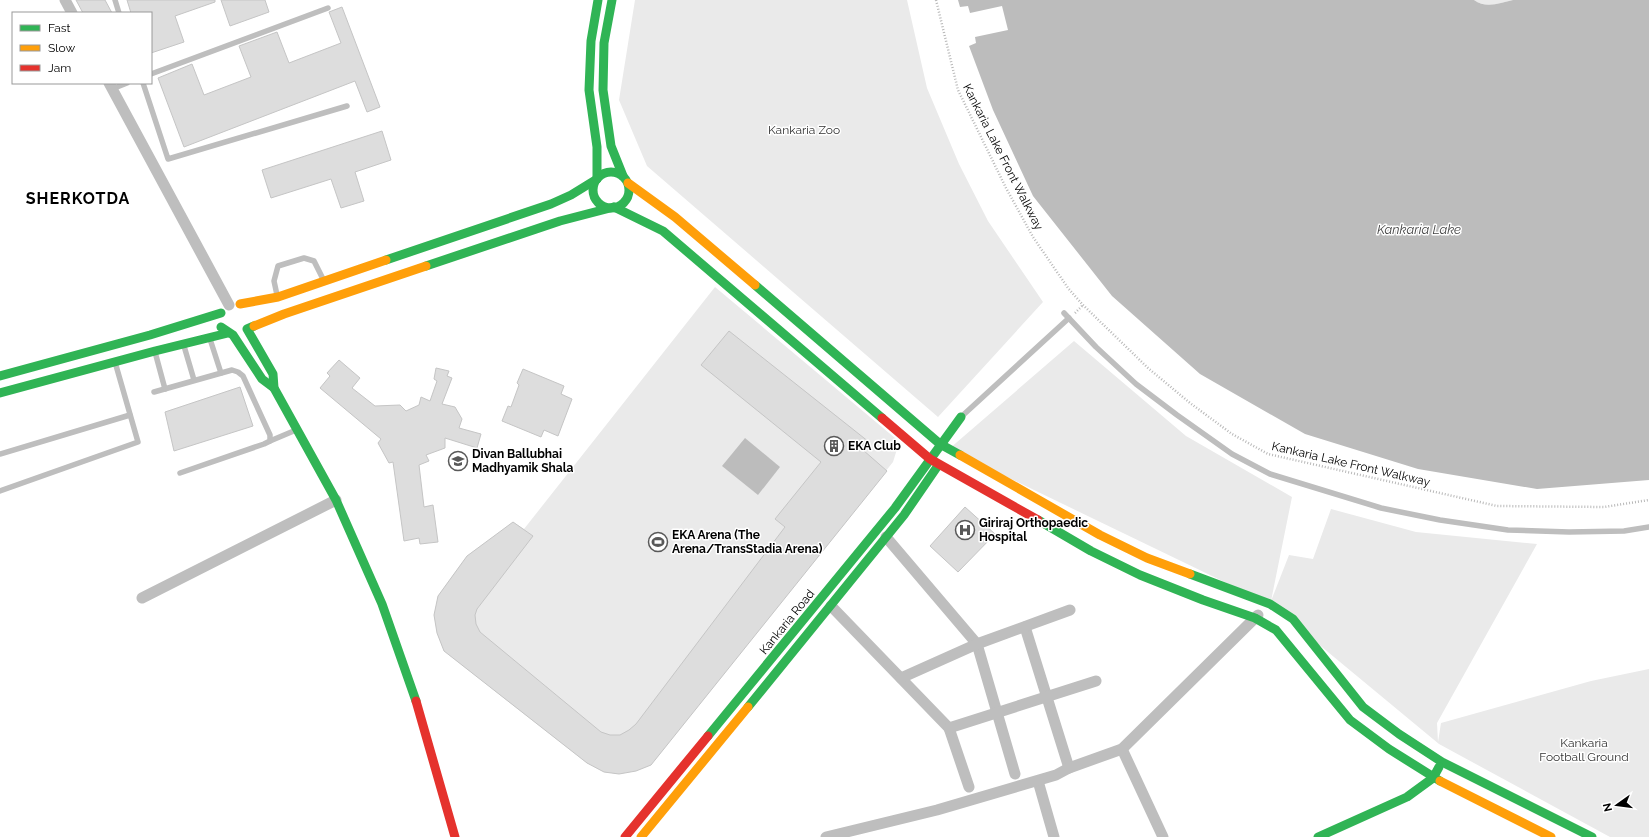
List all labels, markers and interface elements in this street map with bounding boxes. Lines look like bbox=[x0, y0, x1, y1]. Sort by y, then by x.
legend bbox=[12, 12, 152, 84]
text: Fast bbox=[48, 21, 71, 35]
text: Slow bbox=[48, 41, 75, 55]
text: Jam bbox=[48, 61, 71, 75]
street label: Kankaria Lake Front Walkway bbox=[960, 82, 1046, 233]
park label: Kankaria Zoo bbox=[768, 123, 840, 137]
district label: SHERKOTDA bbox=[26, 189, 130, 208]
water label: Kankaria Lake bbox=[1377, 222, 1461, 237]
building icon: EKA Club bbox=[823, 435, 845, 457]
place label: EKA Club bbox=[848, 439, 901, 453]
street label: Kankaria Lake Front Walkway bbox=[1270, 439, 1432, 489]
place label: Divan Ballubhai Madhyamik Shala bbox=[472, 447, 573, 475]
school or university icon: Divan Ballubhai Madhyamik Shala bbox=[447, 450, 469, 472]
place label: Giriraj Orthopaedic Hospital bbox=[979, 516, 1088, 544]
hospital icon: Giriraj Orthopaedic Hospital bbox=[954, 519, 976, 541]
place label: EKA Arena (The Arena/TransStadia Arena) bbox=[672, 528, 823, 556]
sports icon: EKA Arena (The Arena/TransStadia Arena) bbox=[647, 531, 669, 553]
street label: Kankaria Road bbox=[757, 587, 817, 657]
park label: Kankaria Football Ground bbox=[1539, 736, 1629, 764]
north arrow bbox=[1597, 785, 1637, 825]
text: N bbox=[1600, 802, 1615, 813]

